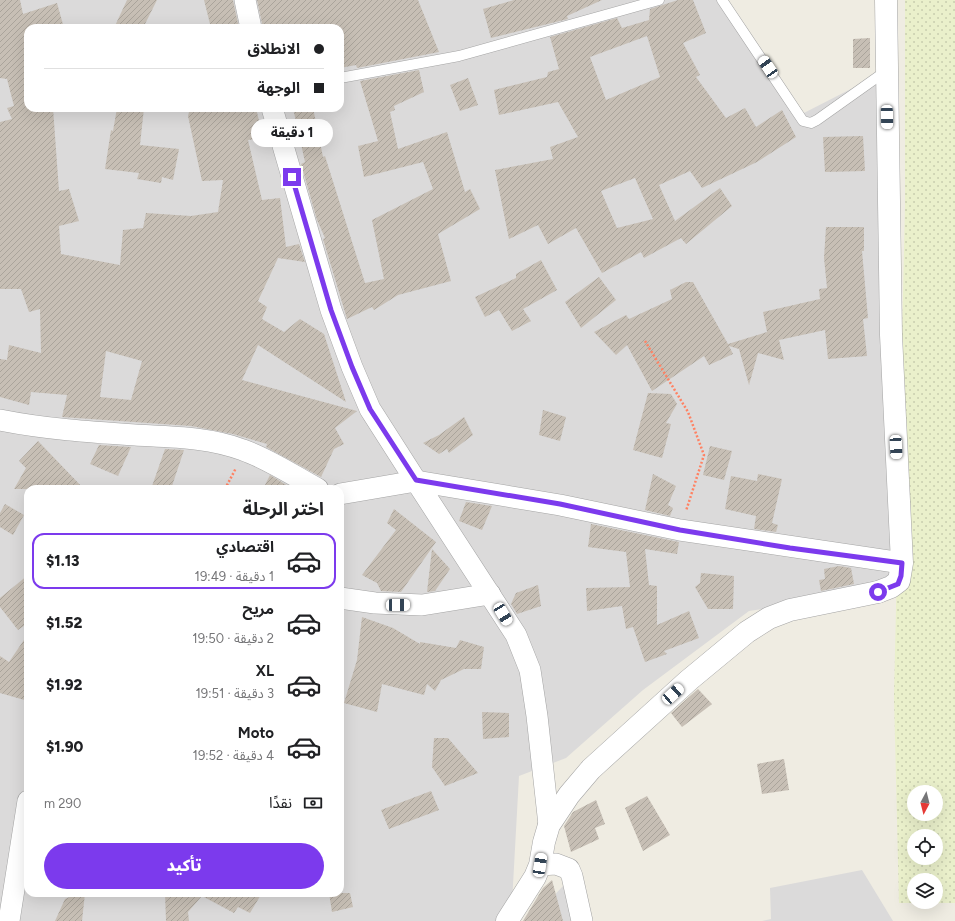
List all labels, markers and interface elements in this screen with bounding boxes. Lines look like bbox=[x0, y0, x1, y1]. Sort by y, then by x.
text: الانطلاق bbox=[248, 40, 300, 58]
car bbox=[756, 54, 780, 80]
text: الوجهة bbox=[257, 79, 300, 97]
car bbox=[881, 105, 893, 129]
callout: 1 دقيقة bbox=[251, 119, 333, 147]
text: 1 دقيقة bbox=[271, 125, 313, 140]
route end bbox=[283, 168, 301, 186]
car bbox=[889, 435, 903, 459]
text: اختر الرحلة bbox=[243, 498, 324, 520]
text: اقتصادي bbox=[216, 538, 274, 556]
icon: car bbox=[286, 543, 322, 579]
text: $1.13 bbox=[46, 552, 79, 570]
text: 1 دقيقة · 19:49 bbox=[195, 569, 274, 584]
route start bbox=[869, 583, 887, 601]
car bbox=[386, 599, 410, 611]
text: مريح bbox=[242, 600, 274, 618]
car bbox=[492, 601, 514, 627]
icon: car bbox=[286, 605, 322, 641]
text: $1.52 bbox=[46, 614, 82, 632]
text: 2 دقيقة · 19:50 bbox=[192, 631, 274, 646]
text: XL bbox=[256, 662, 274, 680]
icon: car bbox=[286, 667, 322, 703]
text: $1.92 bbox=[46, 676, 82, 694]
car bbox=[660, 682, 686, 706]
text: 3 دقيقة · 19:51 bbox=[195, 686, 274, 701]
text: Moto bbox=[238, 724, 274, 742]
icon: car bbox=[286, 729, 322, 765]
text: $1.90 bbox=[46, 738, 83, 756]
text: 4 دقيقة · 19:52 bbox=[193, 748, 274, 763]
north arrow bbox=[907, 785, 943, 821]
map controls bbox=[907, 785, 943, 909]
icon: cash bbox=[302, 792, 324, 814]
text: نقدًا bbox=[269, 794, 292, 812]
text: 290 m bbox=[44, 796, 81, 811]
button: locate bbox=[907, 829, 943, 865]
button: تأكيد bbox=[44, 843, 324, 889]
car bbox=[532, 852, 548, 878]
button: layers bbox=[907, 873, 943, 909]

